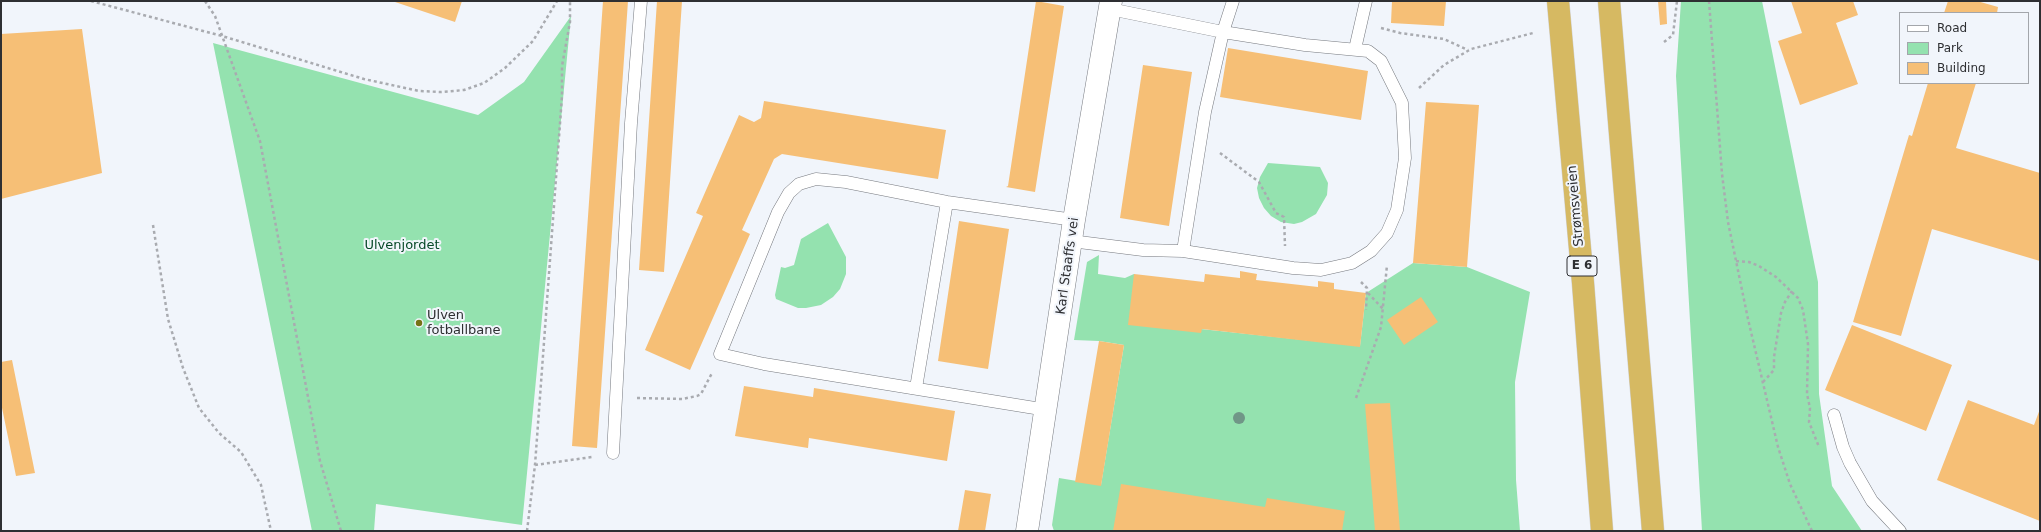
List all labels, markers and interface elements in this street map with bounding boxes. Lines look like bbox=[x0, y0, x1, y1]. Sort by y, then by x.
legend bbox=[1899, 12, 2029, 84]
text: Road bbox=[1937, 21, 1967, 35]
text: Park bbox=[1937, 41, 1963, 55]
text: Building bbox=[1937, 61, 1986, 75]
street label: Strømsveien bbox=[1565, 165, 1587, 247]
street label: Karl Staaffs vei bbox=[1053, 216, 1083, 316]
park label: Ulvenjordet bbox=[364, 238, 440, 254]
road number: E 6 bbox=[1567, 256, 1597, 276]
place label: Ulven fotballbane bbox=[427, 308, 501, 339]
marker: Ulven fotballbane bbox=[414, 318, 424, 328]

